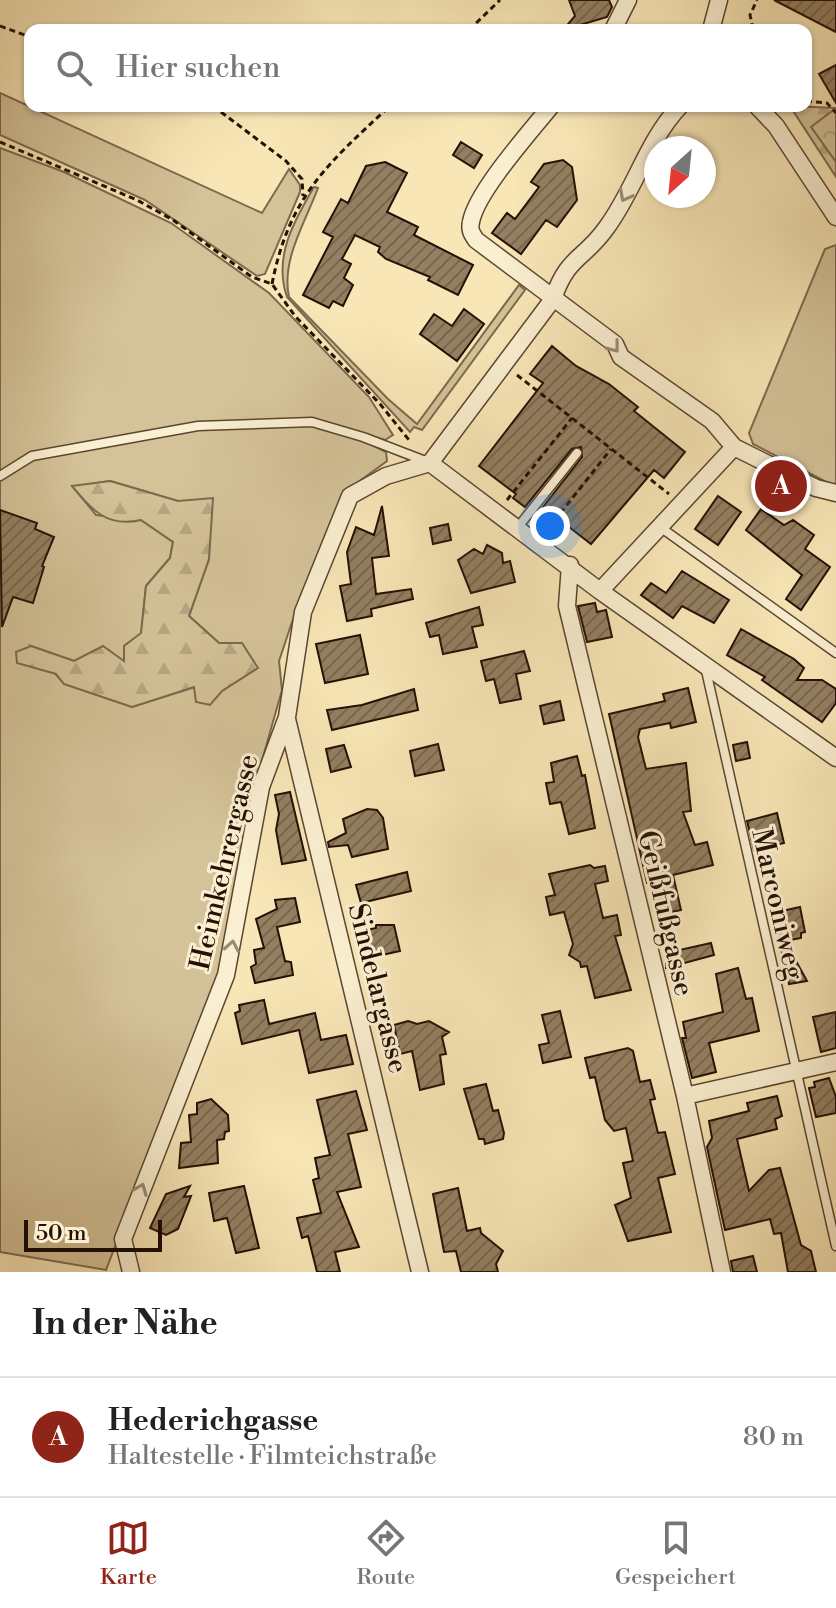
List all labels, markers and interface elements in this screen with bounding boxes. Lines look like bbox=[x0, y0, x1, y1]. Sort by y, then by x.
search box bbox=[24, 24, 812, 112]
icon: search bbox=[52, 46, 96, 90]
text: Hier suchen bbox=[116, 49, 280, 87]
north arrow bbox=[644, 136, 716, 208]
one-way arrow bbox=[619, 187, 634, 202]
one-way arrow bbox=[604, 338, 618, 353]
pin: A bbox=[755, 456, 807, 516]
your location bbox=[530, 506, 570, 546]
street label: Heimkehrergasse bbox=[183, 751, 266, 974]
street label: Marconiweg bbox=[743, 825, 812, 984]
street label: Geißfußgasse bbox=[629, 827, 702, 1000]
street label: Sindelargasse bbox=[340, 900, 416, 1077]
one-way arrow bbox=[222, 939, 239, 953]
one-way arrow bbox=[131, 1183, 148, 1197]
scale bar bbox=[24, 1216, 162, 1252]
text: 50 m bbox=[36, 1220, 87, 1247]
text: In der Nähe bbox=[32, 1303, 218, 1345]
text: Hederichgasse bbox=[108, 1402, 318, 1440]
text: A bbox=[49, 1421, 67, 1453]
text: 80 m bbox=[743, 1421, 804, 1453]
text: Haltestelle · Filmteichstraße bbox=[108, 1440, 437, 1472]
tab: Karte bbox=[100, 1516, 157, 1591]
tab: Route bbox=[357, 1516, 415, 1591]
tab: Gespeichert bbox=[615, 1516, 736, 1591]

